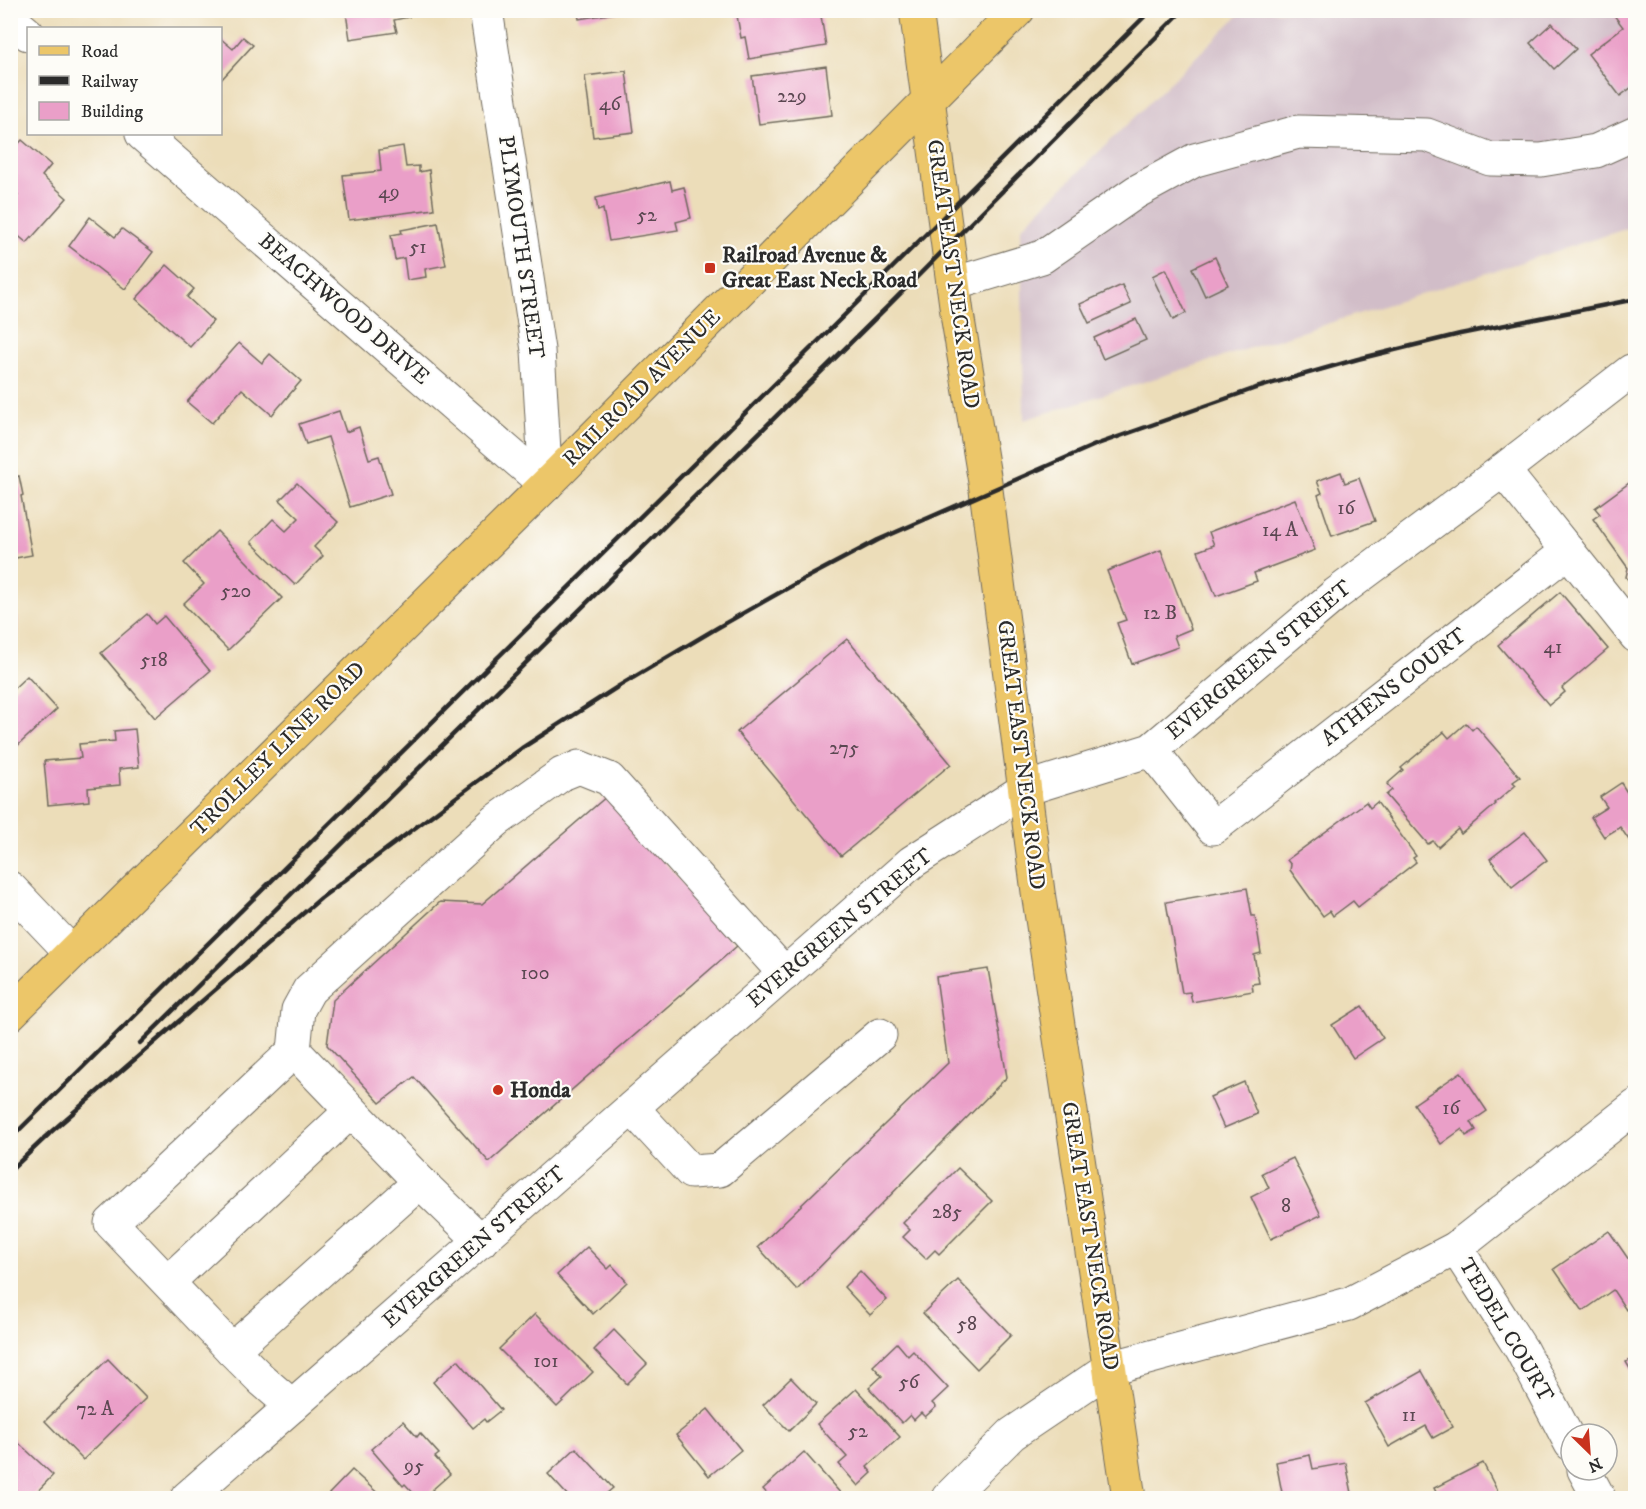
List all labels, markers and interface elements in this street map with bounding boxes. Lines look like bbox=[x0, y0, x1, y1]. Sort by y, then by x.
legend bbox=[27, 27, 222, 135]
text: Road bbox=[81, 41, 118, 63]
text: Railway bbox=[81, 71, 139, 93]
house number: 229 bbox=[777, 84, 807, 109]
house number: 46 bbox=[599, 92, 622, 117]
text: Building bbox=[81, 101, 143, 123]
street label: PLYMOUTH STREET bbox=[492, 134, 550, 361]
street label: GREAT EAST NECK ROAD bbox=[921, 138, 985, 410]
house number: 49 bbox=[378, 180, 400, 205]
house number: 52 bbox=[637, 203, 657, 228]
street label: BEACHWOOD DRIVE bbox=[253, 227, 435, 391]
house number: 51 bbox=[409, 235, 427, 260]
place label: Railroad Avenue & Great East Neck Road bbox=[722, 242, 918, 294]
marker: Railroad Avenue & Great East Neck Road bbox=[703, 261, 717, 275]
street label: RAILROAD AVENUE bbox=[557, 303, 727, 473]
house number: 16 bbox=[1337, 496, 1355, 521]
house number: 14 A bbox=[1262, 518, 1298, 543]
street label: EVERGREEN STREET bbox=[1161, 574, 1358, 746]
house number: 520 bbox=[221, 579, 251, 604]
house number: 12 B bbox=[1143, 601, 1177, 626]
street label: GREAT EAST NECK ROAD bbox=[991, 619, 1051, 891]
street label: ATHENS COURT bbox=[1316, 622, 1472, 752]
house number: 41 bbox=[1544, 635, 1562, 660]
house number: 518 bbox=[140, 648, 168, 673]
street label: TROLLEY LINE ROAD bbox=[185, 656, 371, 842]
house number: 275 bbox=[829, 736, 859, 761]
street label: EVERGREEN STREET bbox=[742, 842, 939, 1014]
house number: 100 bbox=[521, 961, 549, 986]
place label: Honda bbox=[510, 1077, 571, 1104]
marker: Honda bbox=[491, 1083, 505, 1097]
house number: 16 bbox=[1442, 1096, 1460, 1121]
street label: GREAT EAST NECK ROAD bbox=[1055, 1100, 1125, 1372]
street label: EVERGREEN STREET bbox=[377, 1160, 571, 1334]
house number: 8 bbox=[1281, 1194, 1291, 1219]
house number: 285 bbox=[932, 1200, 962, 1225]
street label: TEDEL COURT bbox=[1452, 1253, 1560, 1407]
house number: 58 bbox=[957, 1312, 977, 1337]
house number: 101 bbox=[533, 1349, 559, 1374]
house number: 56 bbox=[899, 1370, 920, 1395]
house number: 72 A bbox=[76, 1397, 114, 1422]
house number: 11 bbox=[1402, 1403, 1416, 1428]
house number: 52 bbox=[848, 1419, 868, 1444]
north arrow bbox=[1559, 1422, 1619, 1482]
text: N bbox=[1585, 1453, 1605, 1477]
house number: 95 bbox=[403, 1454, 424, 1479]

